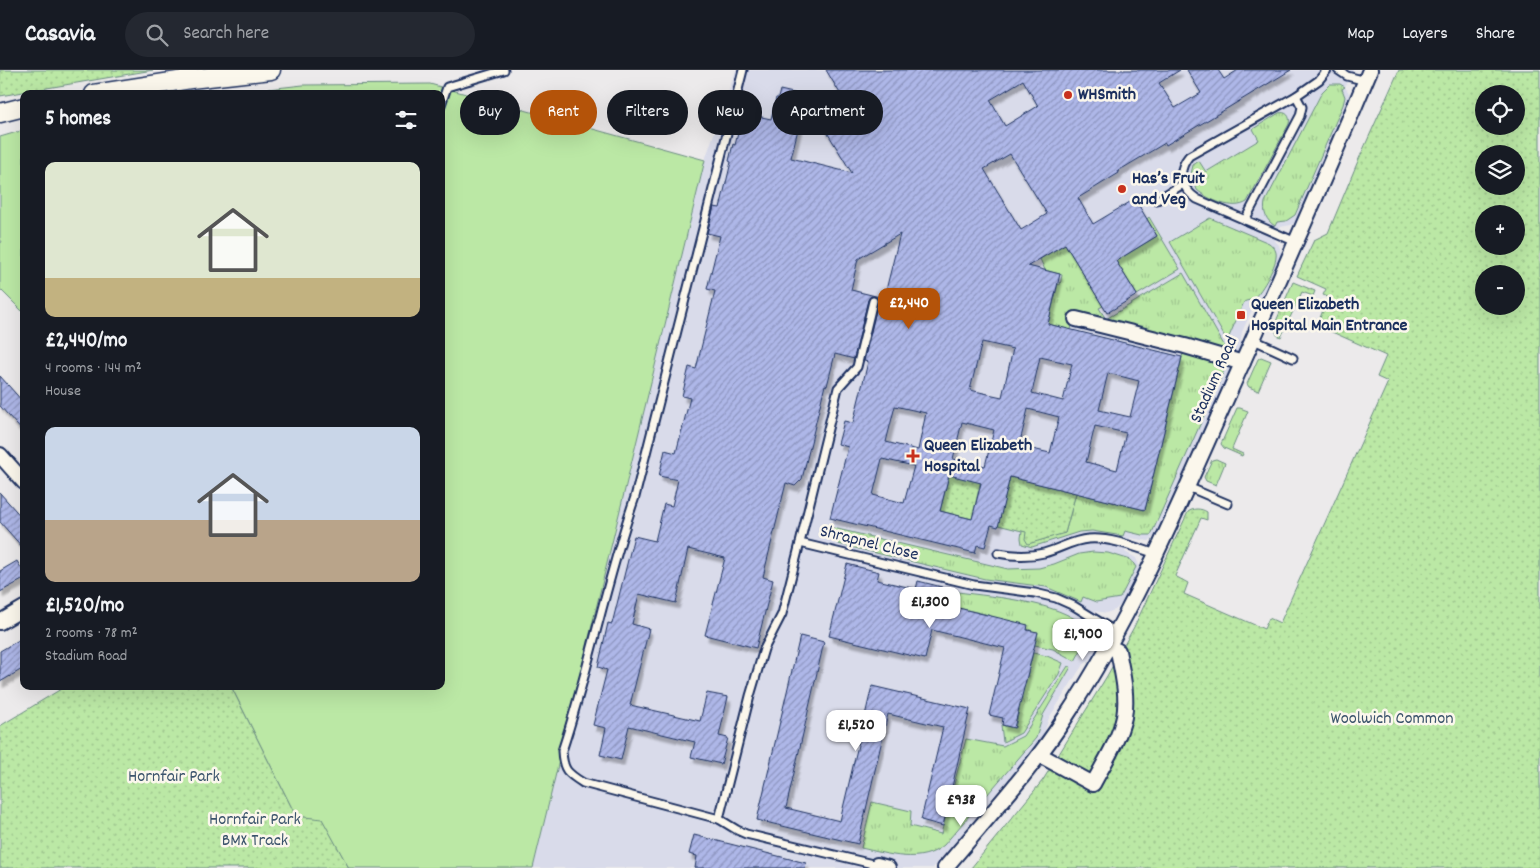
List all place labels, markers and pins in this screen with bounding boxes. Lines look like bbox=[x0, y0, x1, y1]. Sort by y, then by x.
place label: WHSmith bbox=[1078, 83, 1136, 108]
marker: WHSmith bbox=[1062, 89, 1074, 101]
place label: Has’s Fruit and Veg bbox=[1132, 167, 1205, 213]
marker: Has’s Fruit and Veg bbox=[1116, 183, 1128, 195]
pin: £2,440 bbox=[868, 288, 950, 330]
place label: Queen Elizabeth Hospital Main Entrance bbox=[1251, 293, 1407, 339]
marker: Queen Elizabeth Hospital Main Entrance bbox=[1235, 309, 1247, 321]
place label: Queen Elizabeth Hospital bbox=[924, 434, 1032, 480]
marker: Queen Elizabeth Hospital bbox=[906, 449, 920, 463]
pin: £1,300 bbox=[889, 586, 971, 629]
pin: £1,900 bbox=[1042, 618, 1124, 661]
pin: £1,520 bbox=[815, 710, 897, 752]
pin: £938 bbox=[931, 784, 991, 827]

